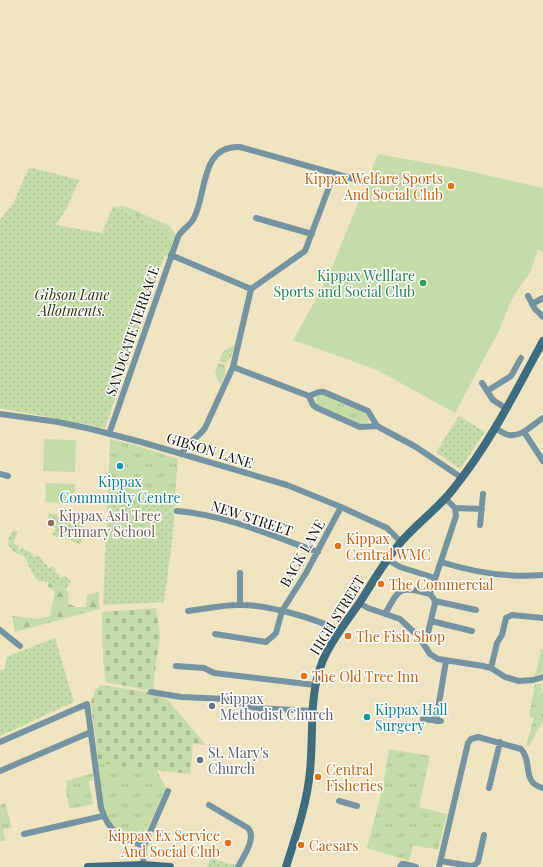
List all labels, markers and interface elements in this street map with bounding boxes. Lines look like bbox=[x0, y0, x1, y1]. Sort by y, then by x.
place label: Kippax Welfare Sports And Social Club bbox=[305, 169, 443, 204]
marker: Kippax Welfare Sports And Social Club bbox=[446, 181, 456, 191]
street label: SANDGATE TERRACE bbox=[101, 263, 163, 399]
place label: Kippax Wellfare Sports and Social Club bbox=[274, 266, 415, 301]
marker: Kippax Wellfare Sports and Social Club bbox=[418, 278, 428, 288]
park label: Gibson Lane Allotments. bbox=[35, 285, 110, 320]
street label: GIBSON LANE bbox=[164, 428, 256, 472]
marker: Kippax Community Centre bbox=[115, 461, 125, 471]
place label: Kippax Community Centre bbox=[60, 472, 180, 507]
street label: NEW STREET bbox=[209, 496, 296, 540]
place label: Kippax Ash Tree Primary School bbox=[59, 506, 161, 541]
street label: BACK LANE bbox=[275, 516, 329, 590]
marker: Kippax Ash Tree Primary School bbox=[46, 518, 56, 528]
place label: Kippax Central WMC bbox=[346, 529, 431, 564]
marker: Kippax Central WMC bbox=[333, 541, 343, 551]
street label: HIGH STREET bbox=[305, 571, 369, 658]
place label: The Commercial bbox=[389, 575, 494, 594]
marker: The Commercial bbox=[376, 579, 386, 589]
place label: The Fish Shop bbox=[356, 627, 445, 646]
marker: The Fish Shop bbox=[343, 631, 353, 641]
place label: The Old Tree Inn bbox=[312, 667, 419, 686]
marker: The Old Tree Inn bbox=[299, 671, 309, 681]
place label: Kippax Methodist Church bbox=[220, 689, 334, 724]
place label: Kippax Hall Surgery bbox=[375, 700, 448, 735]
marker: Kippax Methodist Church bbox=[207, 701, 217, 711]
marker: Kippax Hall Surgery bbox=[362, 712, 372, 722]
place label: St. Mary's Church bbox=[208, 743, 269, 778]
marker: St. Mary's Church bbox=[195, 755, 205, 765]
place label: Central Fisheries bbox=[326, 760, 383, 795]
marker: Central Fisheries bbox=[313, 772, 323, 782]
place label: Kippax Ex Service And Social Club bbox=[108, 826, 220, 861]
place label: Caesars bbox=[309, 836, 358, 855]
marker: Kippax Ex Service And Social Club bbox=[223, 838, 233, 848]
marker: Caesars bbox=[296, 840, 306, 850]

